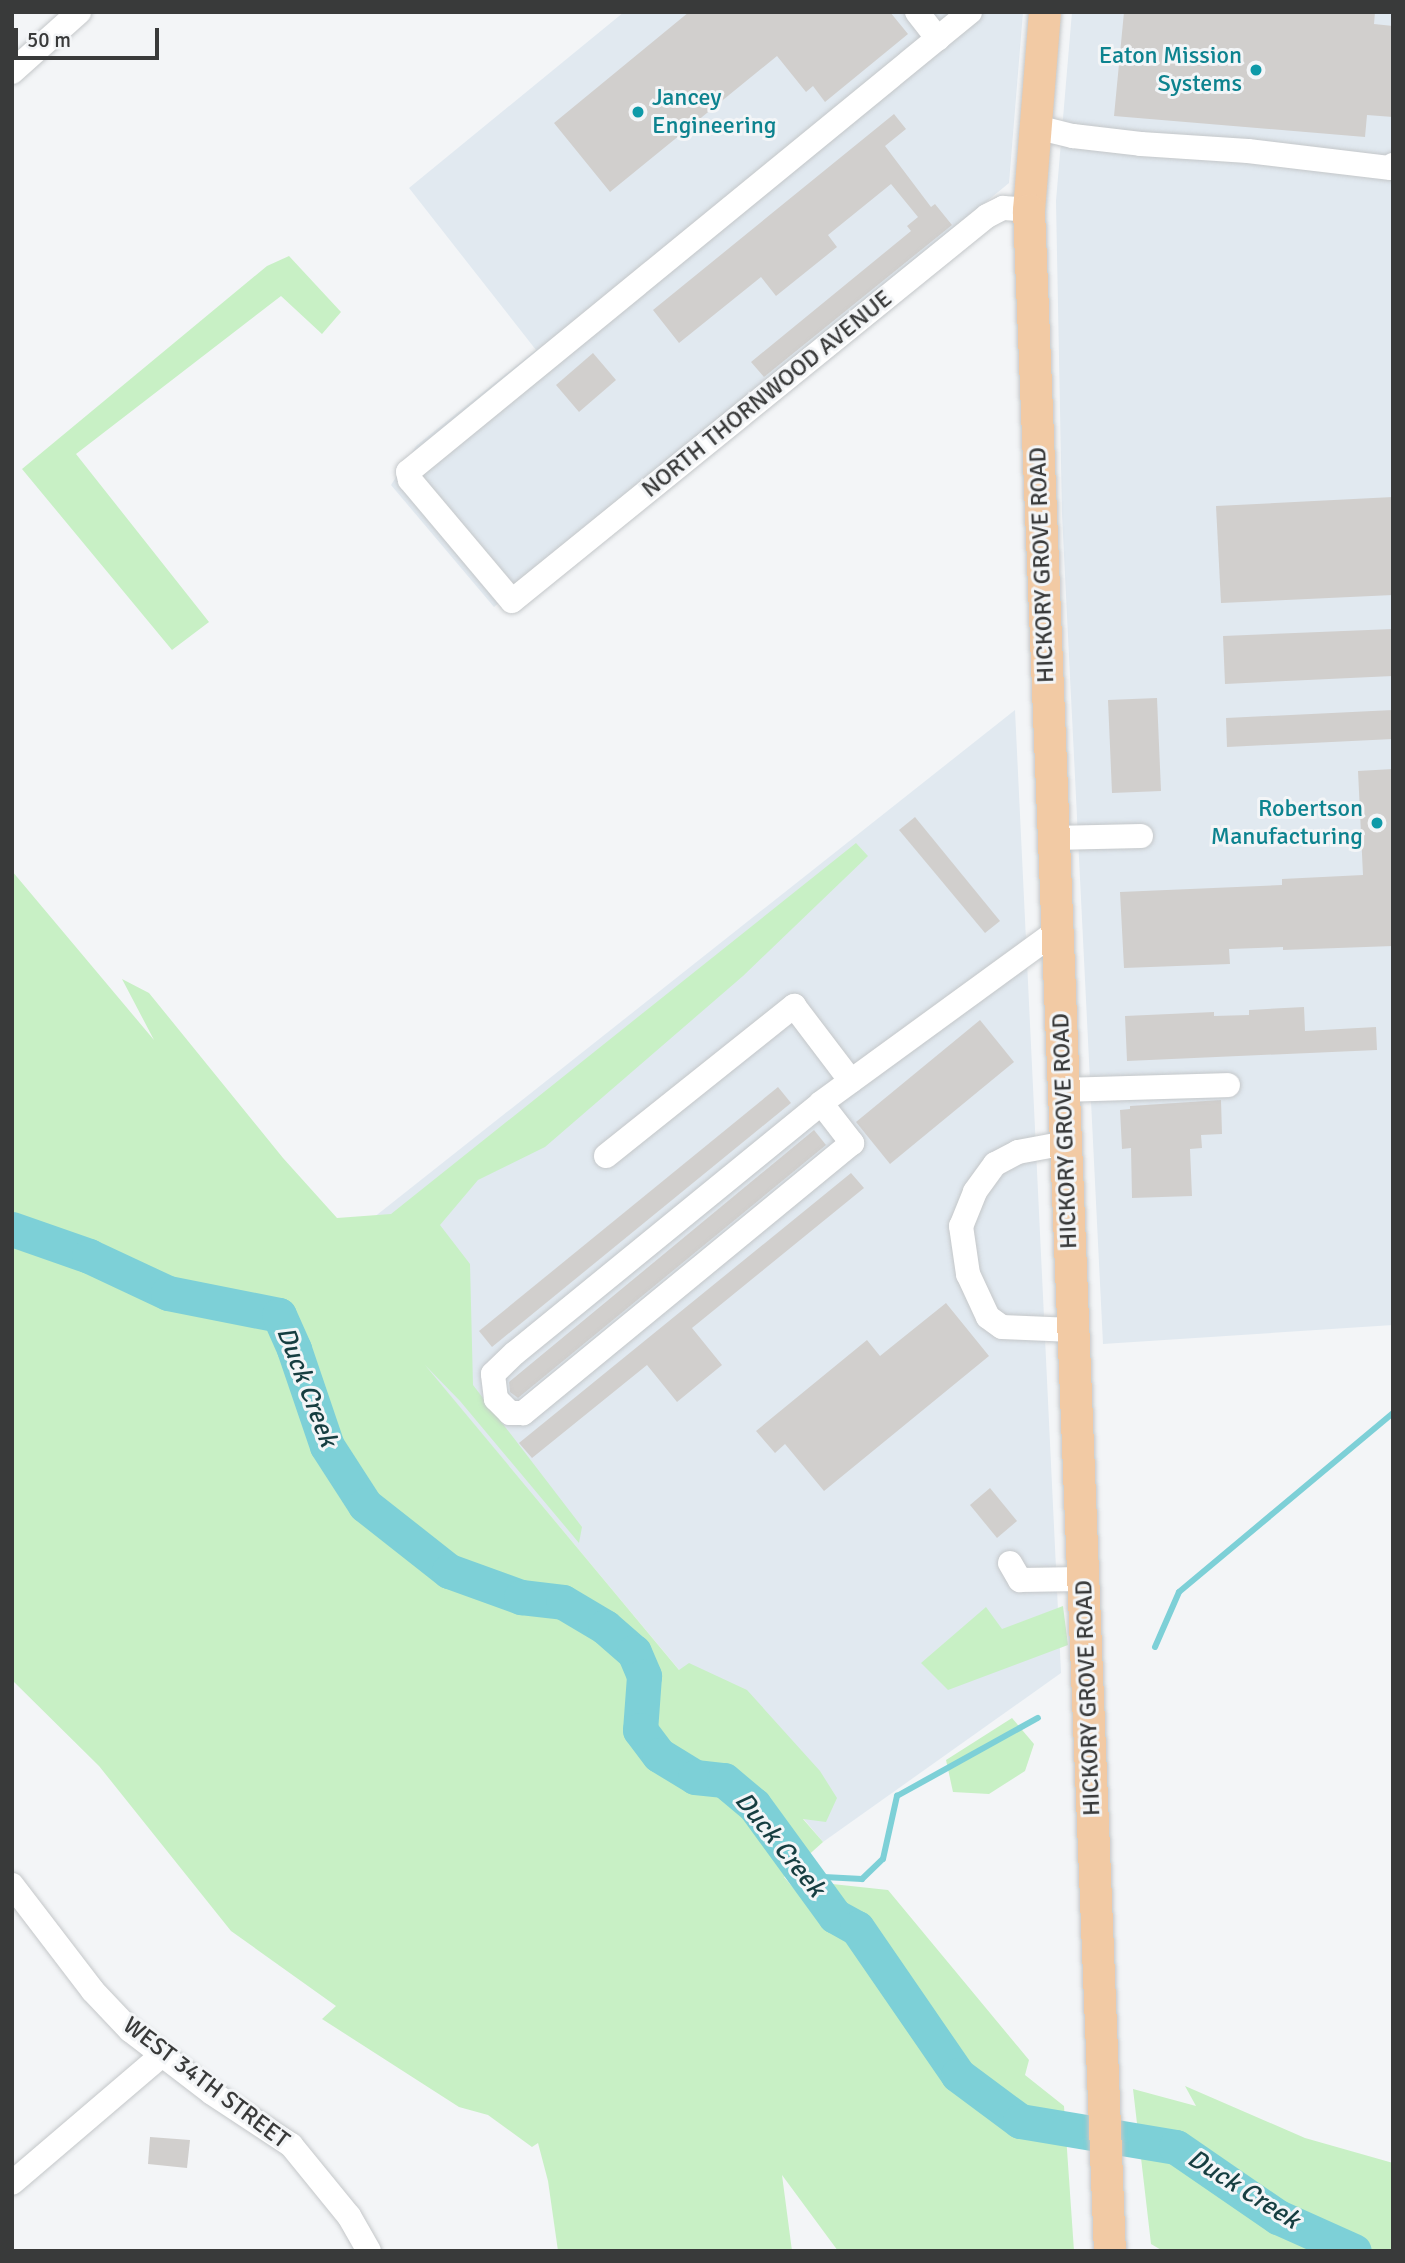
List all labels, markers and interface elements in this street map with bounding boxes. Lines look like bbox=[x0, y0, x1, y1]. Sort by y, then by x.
scale bar bbox=[18, 14, 163, 58]
text: 50 m bbox=[27, 27, 71, 53]
place label: Eaton Mission Systems bbox=[1099, 42, 1242, 98]
marker: Eaton Mission Systems bbox=[1248, 62, 1264, 78]
place label: Jancey Engineering bbox=[652, 84, 776, 140]
marker: Jancey Engineering bbox=[630, 104, 646, 120]
street label: NORTH THORNWOOD AVENUE bbox=[636, 284, 898, 504]
street label: HICKORY GROVE ROAD bbox=[1023, 446, 1061, 684]
place label: Robertson Manufacturing bbox=[1211, 795, 1363, 851]
marker: Robertson Manufacturing bbox=[1369, 815, 1385, 831]
street label: HICKORY GROVE ROAD bbox=[1046, 1012, 1084, 1250]
water label: Duck Creek bbox=[269, 1323, 343, 1451]
street label: HICKORY GROVE ROAD bbox=[1069, 1579, 1107, 1817]
water label: Duck Creek bbox=[727, 1786, 831, 1904]
street label: WEST 34TH STREET bbox=[117, 2011, 295, 2155]
water label: Duck Creek bbox=[1181, 2143, 1305, 2237]

